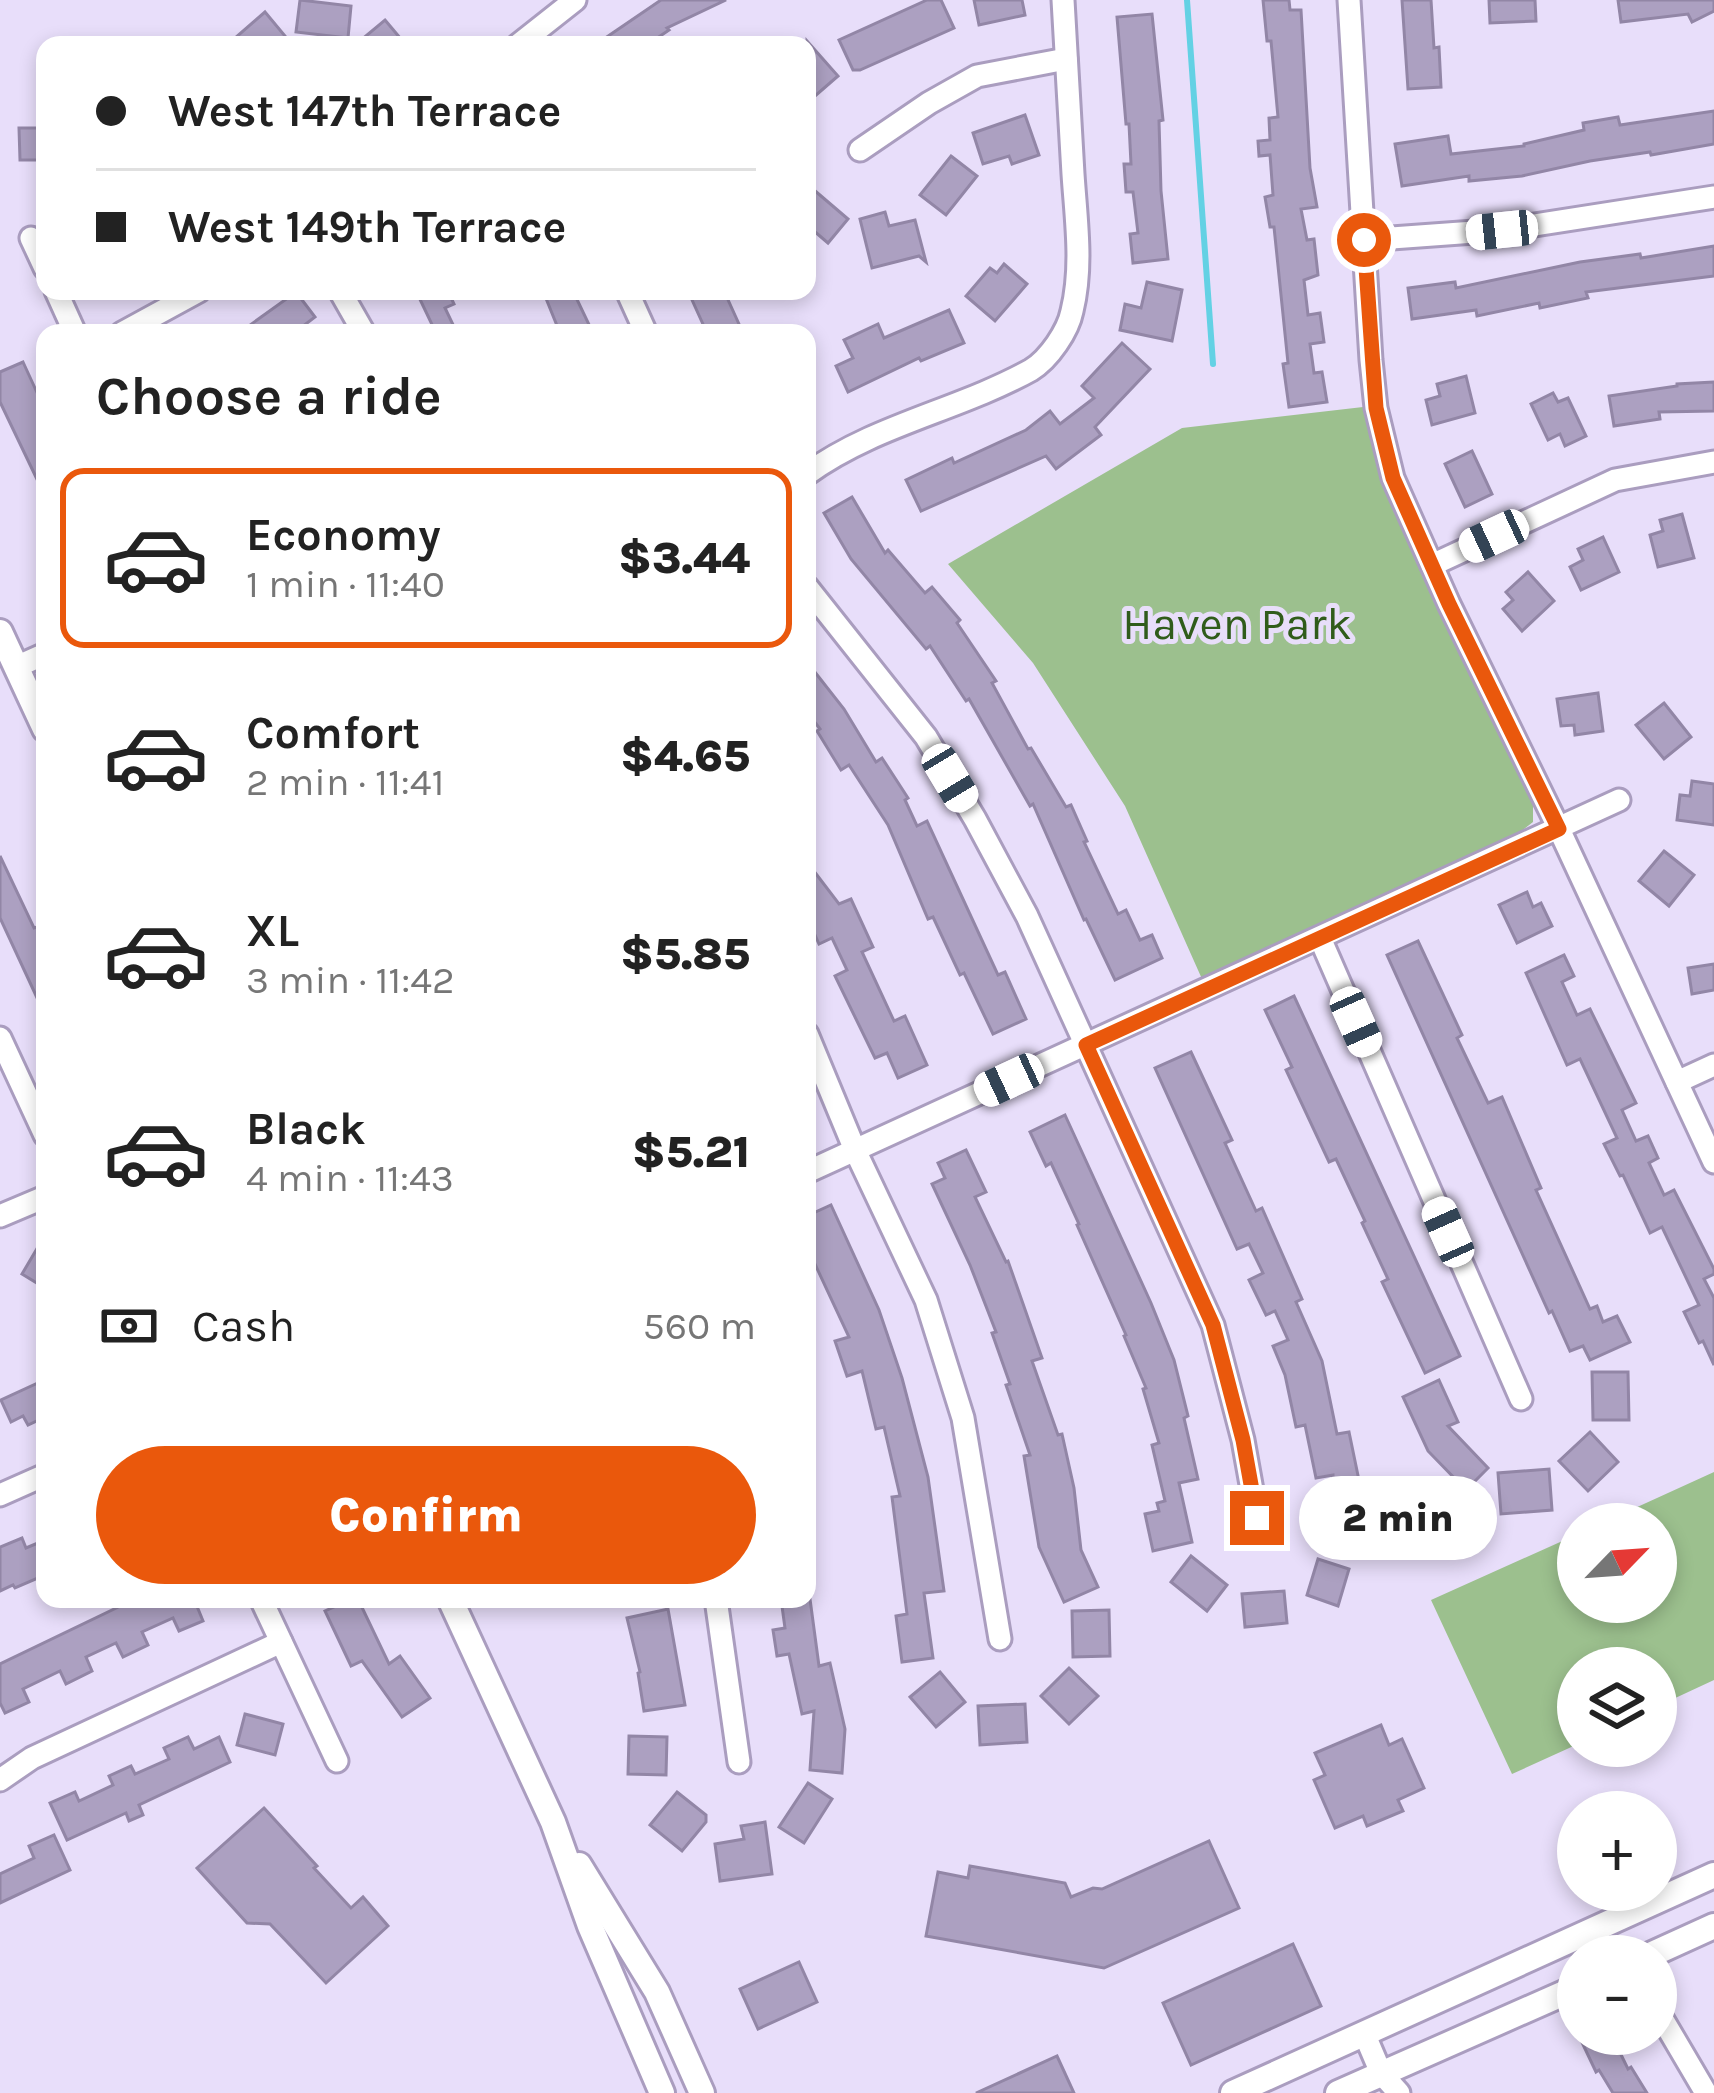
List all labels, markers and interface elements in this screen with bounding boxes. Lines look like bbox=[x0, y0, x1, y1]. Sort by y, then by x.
text: West 147th Terrace bbox=[168, 85, 561, 137]
text: West 149th Terrace bbox=[168, 201, 566, 253]
car bbox=[1464, 208, 1540, 252]
route start bbox=[1337, 213, 1391, 267]
text: Choose a ride bbox=[96, 364, 442, 428]
icon: car bbox=[102, 504, 210, 612]
car bbox=[1454, 504, 1534, 568]
text: Economy bbox=[246, 509, 441, 561]
text: $3.44 bbox=[618, 532, 750, 584]
text: 1 min · 11:40 bbox=[246, 561, 445, 607]
park label: Haven Park bbox=[1122, 598, 1352, 650]
icon: car bbox=[102, 702, 210, 810]
text: Comfort bbox=[246, 707, 420, 759]
text: $4.65 bbox=[620, 730, 750, 782]
car bbox=[916, 738, 984, 818]
text: 2 min · 11:41 bbox=[246, 759, 444, 805]
icon: car bbox=[102, 900, 210, 1008]
text: XL bbox=[246, 905, 299, 957]
text: $5.85 bbox=[620, 928, 750, 980]
text: 3 min · 11:42 bbox=[246, 957, 455, 1003]
car bbox=[1325, 982, 1387, 1062]
car bbox=[969, 1048, 1049, 1112]
icon: car bbox=[102, 1098, 210, 1206]
text: Black bbox=[246, 1103, 366, 1155]
text: $5.21 bbox=[632, 1126, 750, 1178]
text: 4 min · 11:43 bbox=[246, 1155, 454, 1201]
car bbox=[1417, 1192, 1479, 1272]
icon: cash bbox=[96, 1293, 162, 1359]
text: Cash bbox=[192, 1300, 295, 1352]
text: 560 m bbox=[643, 1303, 756, 1349]
button: Confirm bbox=[96, 1446, 756, 1584]
callout: 2 min bbox=[1299, 1476, 1497, 1560]
route end bbox=[1230, 1491, 1284, 1545]
text: 2 min bbox=[1342, 1495, 1454, 1541]
north arrow bbox=[1557, 1503, 1677, 1623]
map controls bbox=[1557, 1503, 1677, 2055]
button: layers bbox=[1557, 1647, 1677, 1767]
button: + bbox=[1557, 1791, 1677, 1911]
button: − bbox=[1557, 1935, 1677, 2055]

